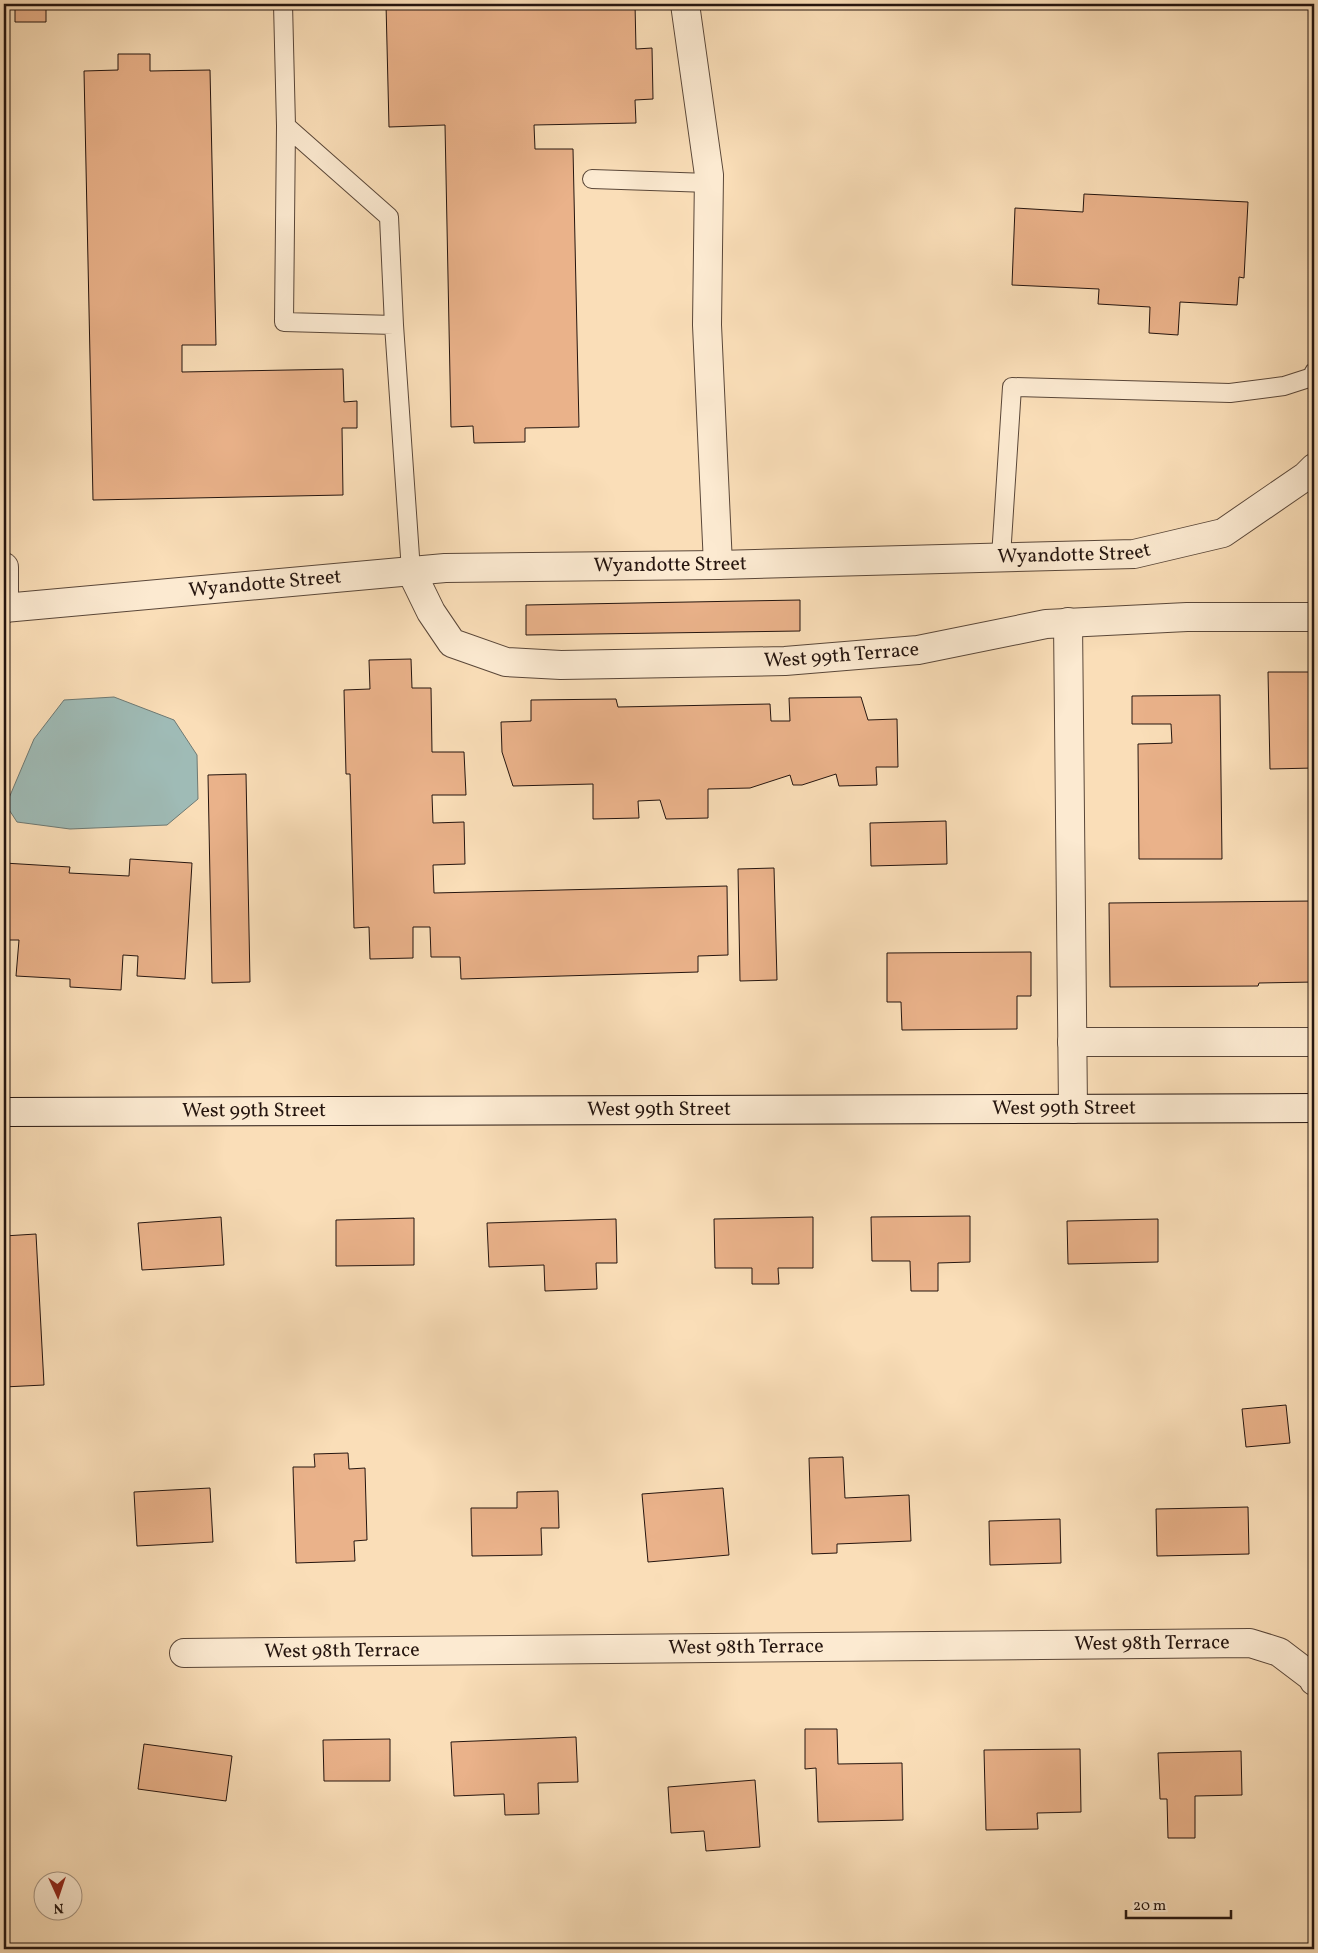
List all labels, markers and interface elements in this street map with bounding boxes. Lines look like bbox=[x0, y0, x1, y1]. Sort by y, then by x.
street label: Wyandotte Street bbox=[997, 537, 1154, 572]
street label: Wyandotte Street bbox=[593, 550, 747, 580]
street label: Wyandotte Street bbox=[187, 563, 343, 605]
street label: West 99th Terrace bbox=[763, 636, 920, 675]
street label: West 99th Street bbox=[992, 1095, 1136, 1123]
street label: West 99th Street bbox=[587, 1096, 731, 1124]
street label: West 99th Street bbox=[182, 1097, 326, 1125]
street label: West 98th Terrace bbox=[1074, 1629, 1230, 1659]
street label: West 98th Terrace bbox=[668, 1633, 824, 1662]
street label: West 98th Terrace bbox=[264, 1637, 420, 1666]
north arrow bbox=[32, 1870, 82, 1920]
scale bar bbox=[1126, 1888, 1230, 1920]
text: 20 m bbox=[1133, 1896, 1166, 1917]
text: N bbox=[53, 1898, 64, 1917]

